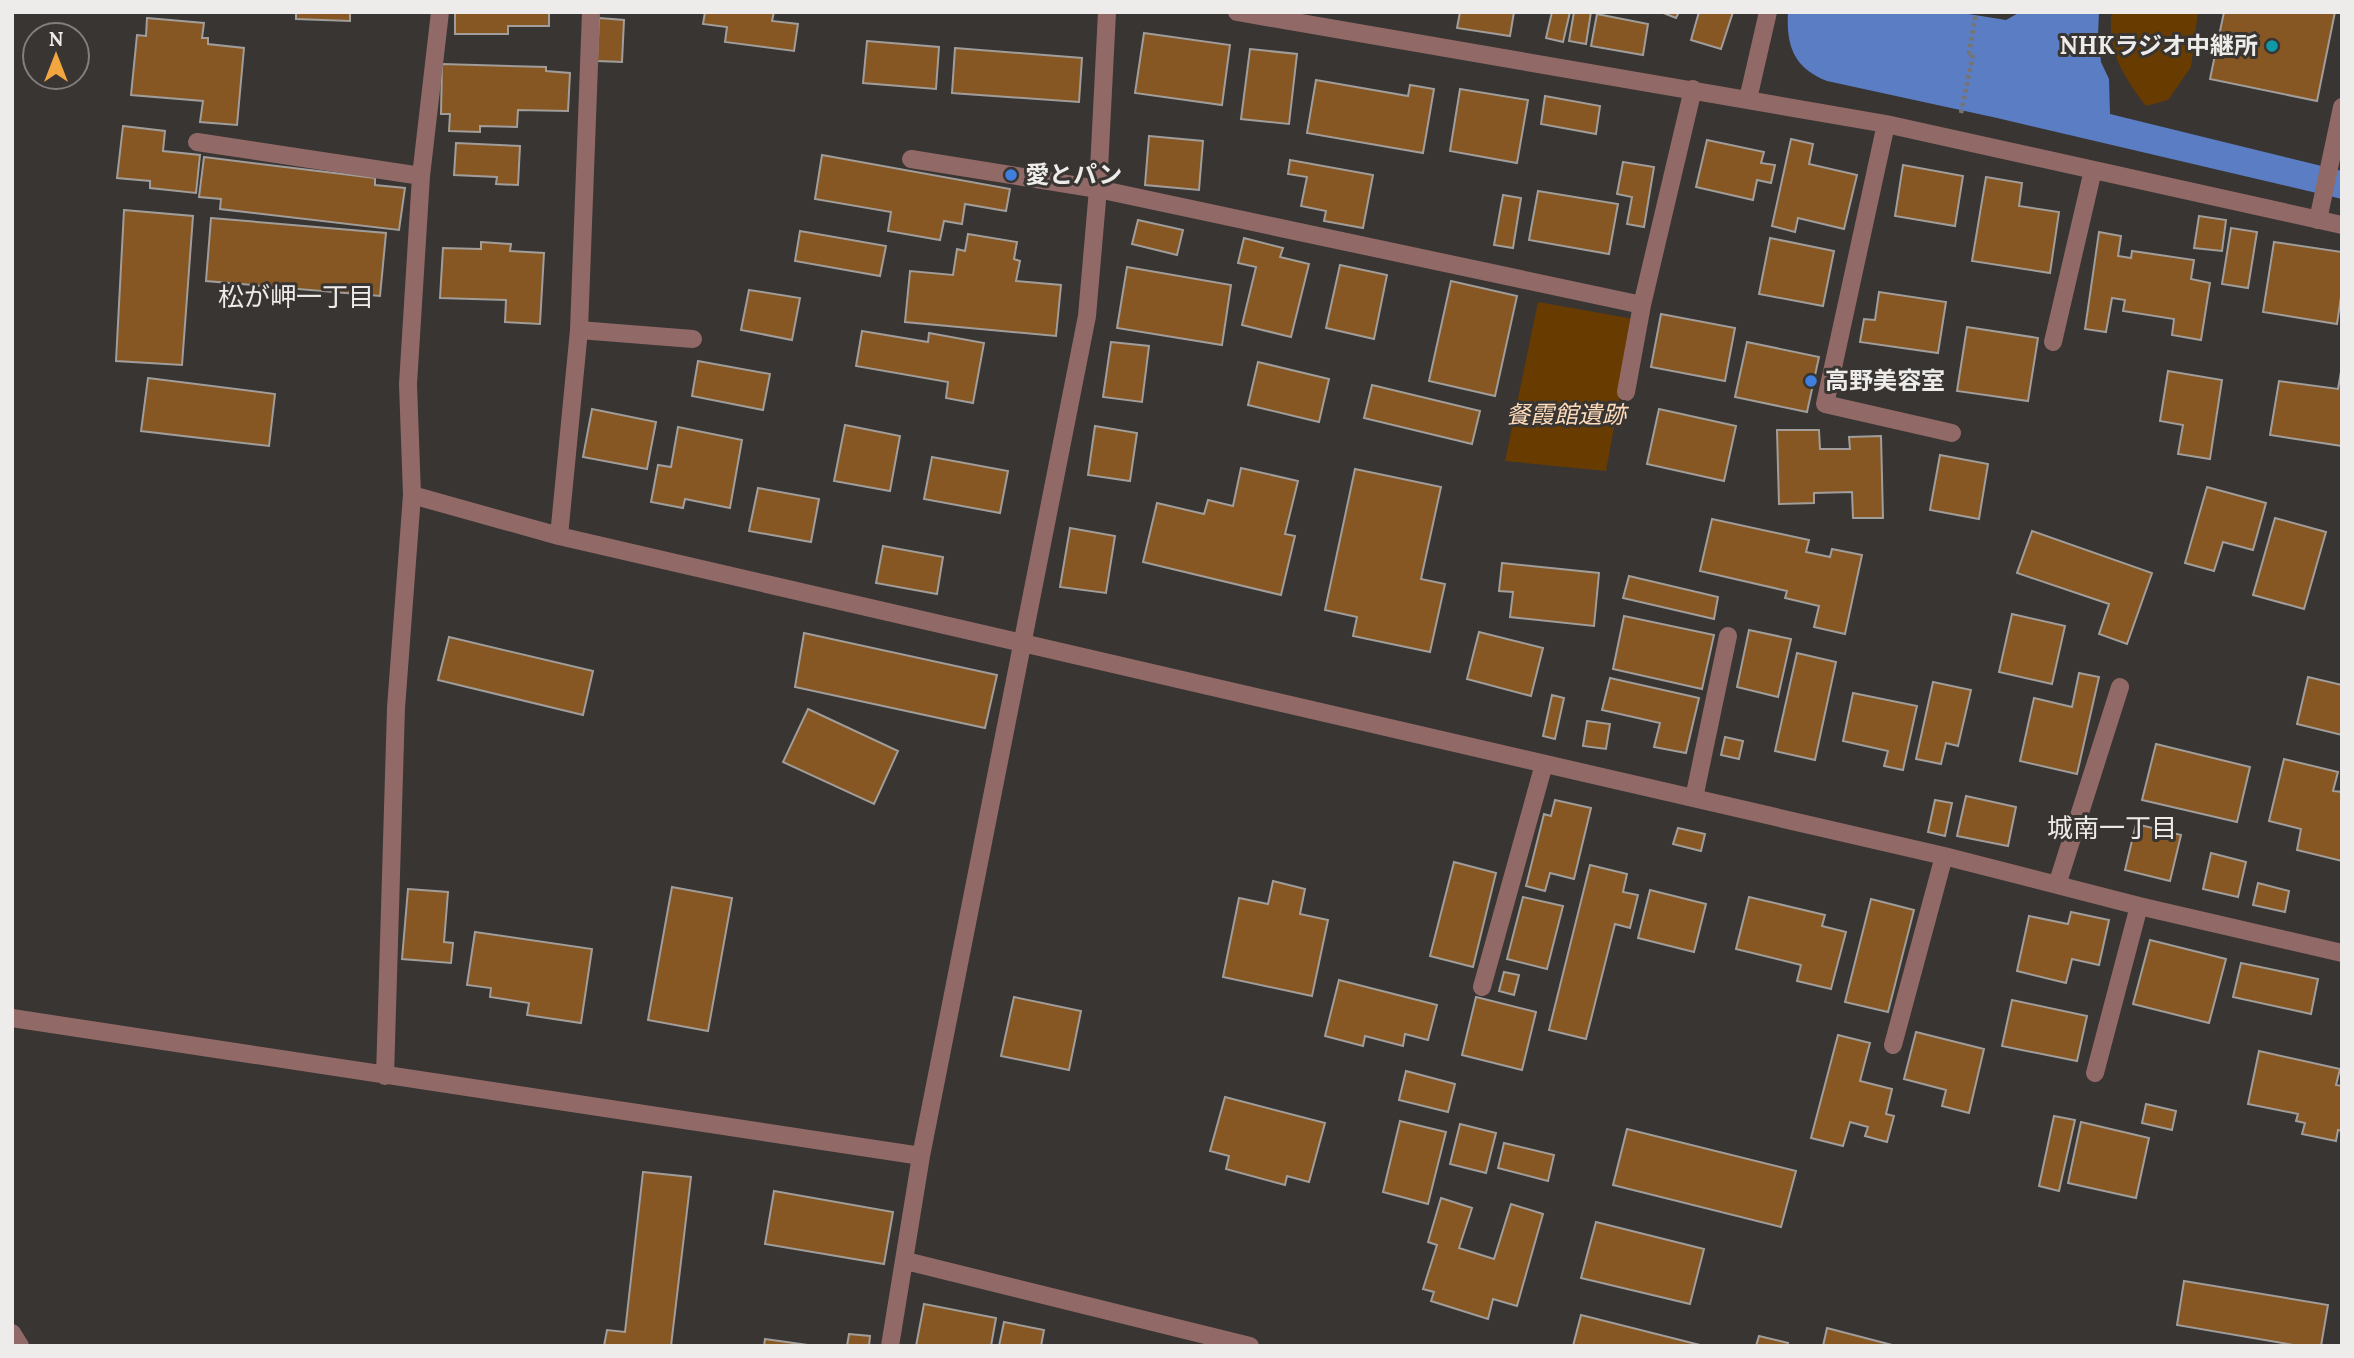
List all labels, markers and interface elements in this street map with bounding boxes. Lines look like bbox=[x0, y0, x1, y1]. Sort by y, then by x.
north arrow bbox=[21, 21, 91, 91]
text: N bbox=[49, 27, 64, 51]
place label: NHKラジオ中継所 bbox=[2059, 30, 2258, 61]
marker: NHKラジオ中継所 bbox=[2264, 38, 2280, 54]
place label: 愛とパン bbox=[1025, 159, 1122, 190]
marker: 愛とパン bbox=[1003, 167, 1019, 183]
district label: 松が岬一丁目 bbox=[218, 280, 374, 313]
place label: 高野美容室 bbox=[1825, 365, 1945, 396]
marker: 高野美容室 bbox=[1803, 373, 1819, 389]
park label: 餐霞館遺跡 bbox=[1506, 399, 1630, 430]
district label: 城南一丁目 bbox=[2047, 811, 2177, 844]

